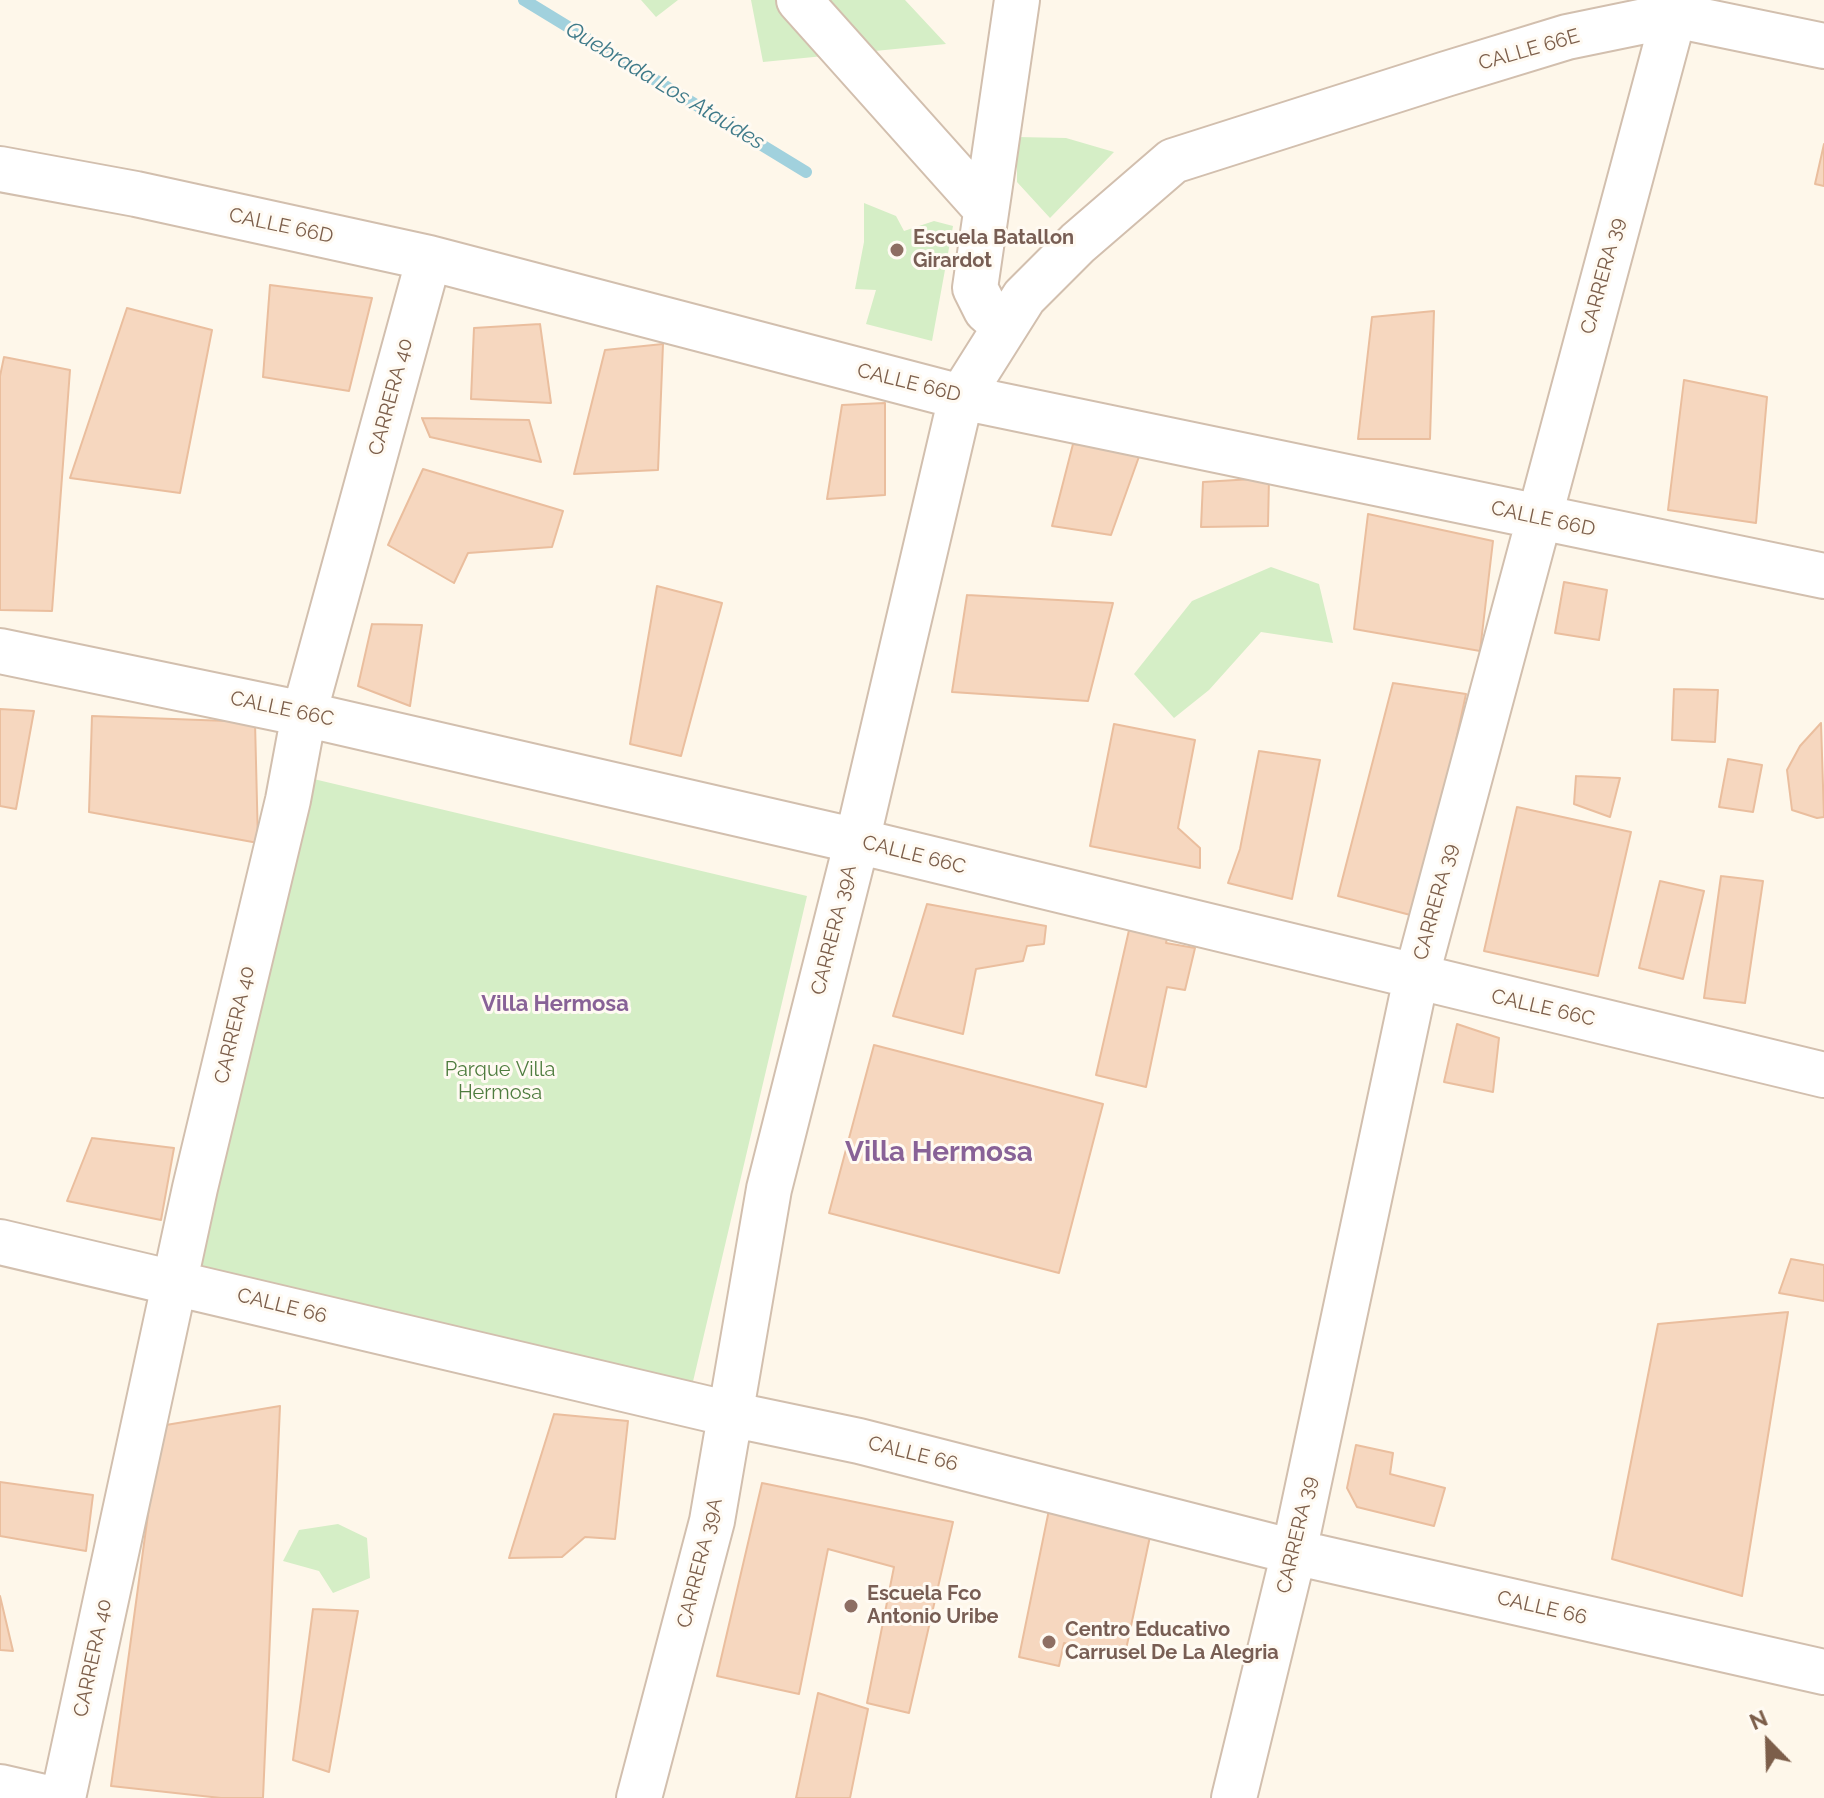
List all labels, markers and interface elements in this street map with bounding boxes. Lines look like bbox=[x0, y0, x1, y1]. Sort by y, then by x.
water label: Quebrada Los Ataúdes bbox=[561, 16, 769, 156]
street label: CALLE 66E bbox=[1476, 24, 1582, 76]
street label: CALLE 66D bbox=[227, 203, 335, 249]
street label: CARRERA 39 bbox=[1576, 215, 1630, 337]
place label: Escuela Batallon Girardot bbox=[913, 226, 1074, 273]
marker: Escuela Batallon Girardot bbox=[888, 241, 906, 259]
street label: CARRERA 40 bbox=[364, 336, 418, 458]
street label: CALLE 66D bbox=[855, 359, 963, 407]
street label: CALLE 66D bbox=[1489, 496, 1597, 542]
street label: CALLE 66C bbox=[228, 686, 336, 732]
street label: CALLE 66C bbox=[860, 831, 968, 879]
street label: CARRERA 39 bbox=[1409, 841, 1463, 963]
street label: CARRERA 39A bbox=[806, 863, 862, 997]
street label: CARRERA 40 bbox=[210, 964, 260, 1086]
street label: CALLE 66C bbox=[1489, 984, 1597, 1032]
district label: Villa Hermosa bbox=[481, 991, 629, 1017]
park label: Parque Villa Hermosa bbox=[445, 1058, 555, 1105]
district label: Villa Hermosa bbox=[845, 1136, 1033, 1170]
street label: CALLE 66 bbox=[235, 1283, 329, 1329]
street label: CALLE 66 bbox=[866, 1431, 960, 1477]
street label: CARRERA 39 bbox=[1272, 1474, 1322, 1596]
street label: CARRERA 39A bbox=[672, 1496, 728, 1630]
place label: Escuela Fco Antonio Uribe bbox=[867, 1582, 999, 1629]
street label: CALLE 66 bbox=[1495, 1586, 1589, 1630]
street label: CARRERA 40 bbox=[69, 1597, 117, 1719]
marker: Escuela Fco Antonio Uribe bbox=[842, 1597, 860, 1615]
place label: Centro Educativo Carrusel De La Alegria bbox=[1065, 1618, 1279, 1665]
marker: Centro Educativo Carrusel De La Alegria bbox=[1040, 1633, 1058, 1651]
north arrow bbox=[1728, 1702, 1808, 1782]
text: N bbox=[1746, 1705, 1771, 1735]

